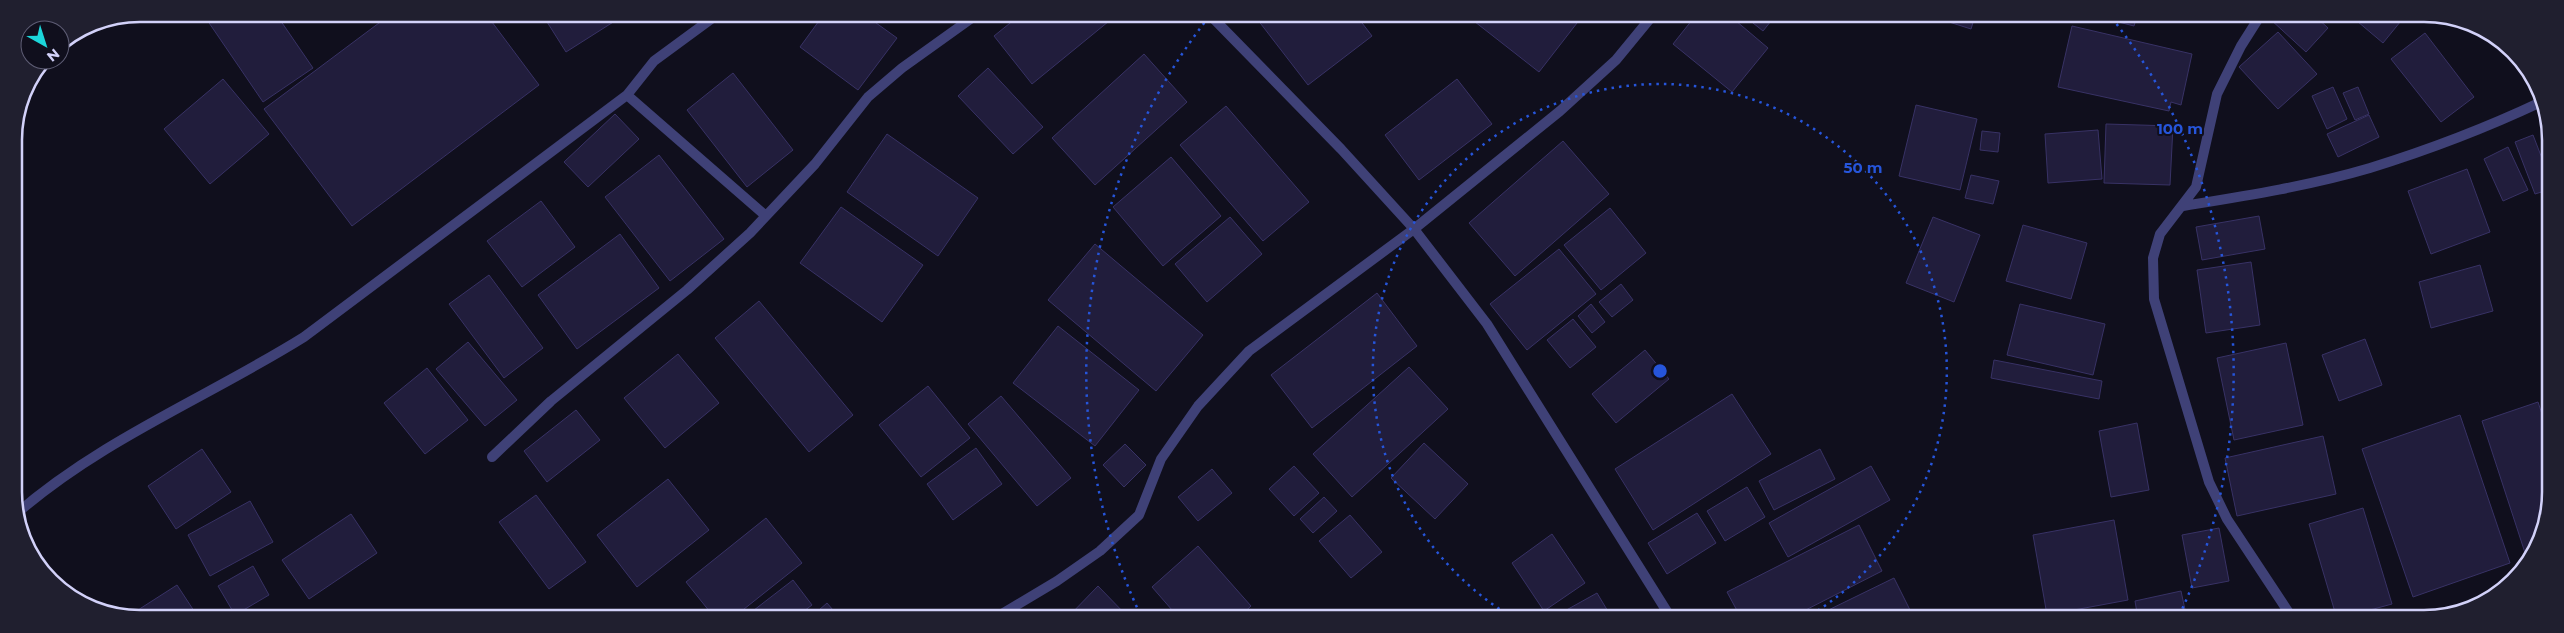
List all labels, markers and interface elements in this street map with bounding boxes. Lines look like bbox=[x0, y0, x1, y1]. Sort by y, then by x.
north arrow bbox=[20, 20, 70, 70]
text: N bbox=[43, 45, 63, 66]
text: 100 m bbox=[2157, 119, 2203, 138]
text: 50 m bbox=[1843, 158, 1883, 177]
centre of rings bbox=[1651, 362, 1669, 380]

